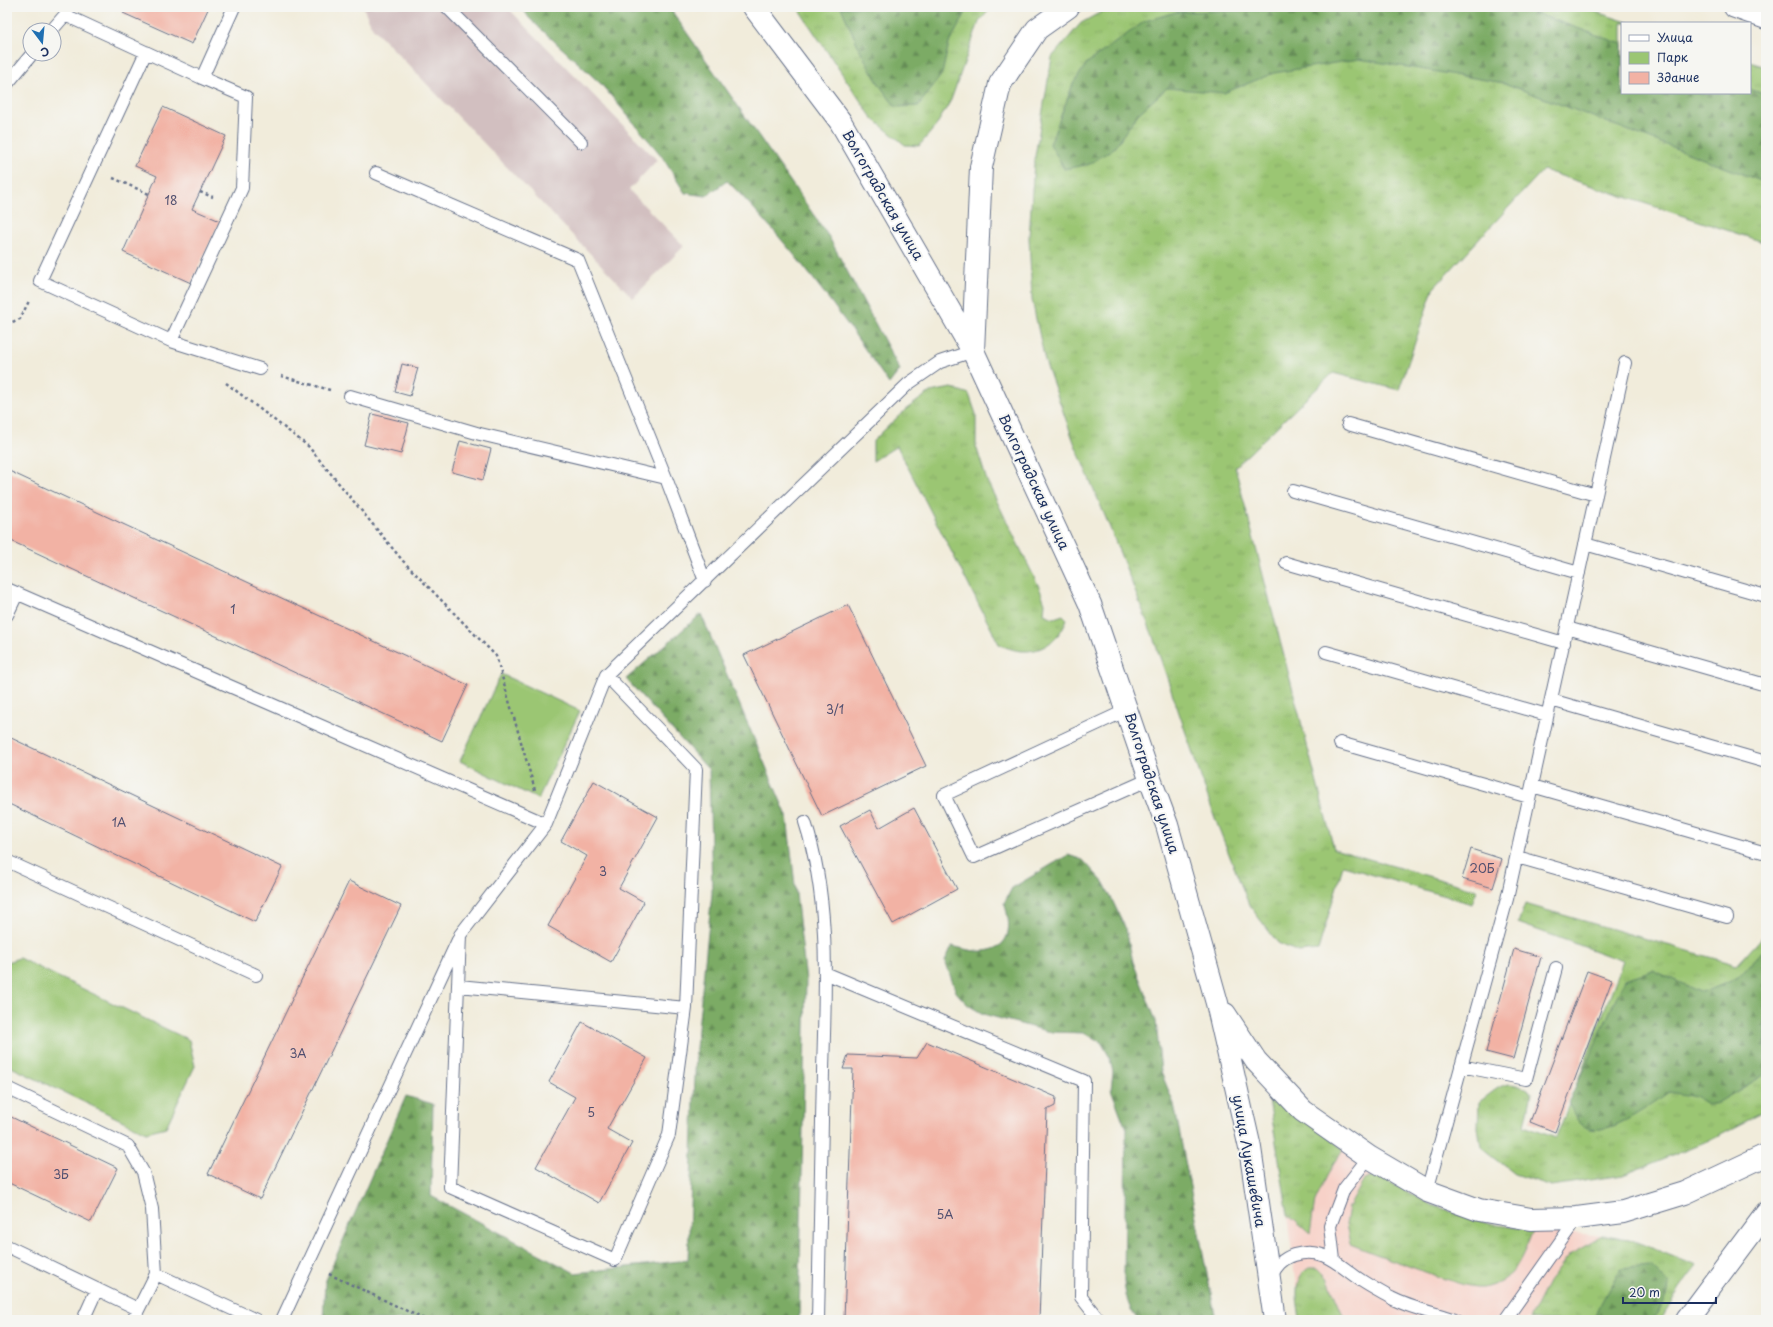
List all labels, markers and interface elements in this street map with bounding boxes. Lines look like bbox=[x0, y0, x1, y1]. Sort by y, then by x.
north arrow bbox=[22, 22, 62, 62]
legend bbox=[1621, 22, 1751, 94]
text: Улица bbox=[1657, 28, 1693, 46]
text: С bbox=[39, 43, 51, 61]
text: Парк bbox=[1657, 48, 1689, 66]
text: Здание bbox=[1657, 68, 1699, 86]
street label: Волгоградская улица bbox=[837, 126, 929, 264]
house number: 18 bbox=[165, 191, 177, 209]
street label: Волгоградская улица bbox=[994, 411, 1075, 553]
house number: 1 bbox=[230, 600, 236, 618]
house number: 3/1 bbox=[826, 700, 844, 718]
street label: Волгоградская улица bbox=[1120, 709, 1185, 856]
house number: 1А bbox=[112, 813, 126, 831]
house number: 20Б bbox=[1470, 859, 1495, 877]
house number: 3 bbox=[599, 862, 607, 880]
house number: 3А bbox=[289, 1044, 307, 1062]
street label: улица Лукашевича bbox=[1227, 1093, 1272, 1229]
house number: 5 bbox=[587, 1103, 595, 1121]
house number: 3Б bbox=[53, 1165, 69, 1183]
house number: 5А bbox=[937, 1205, 953, 1223]
scale bar bbox=[1623, 1279, 1716, 1305]
text: 20 m bbox=[1629, 1283, 1660, 1301]

